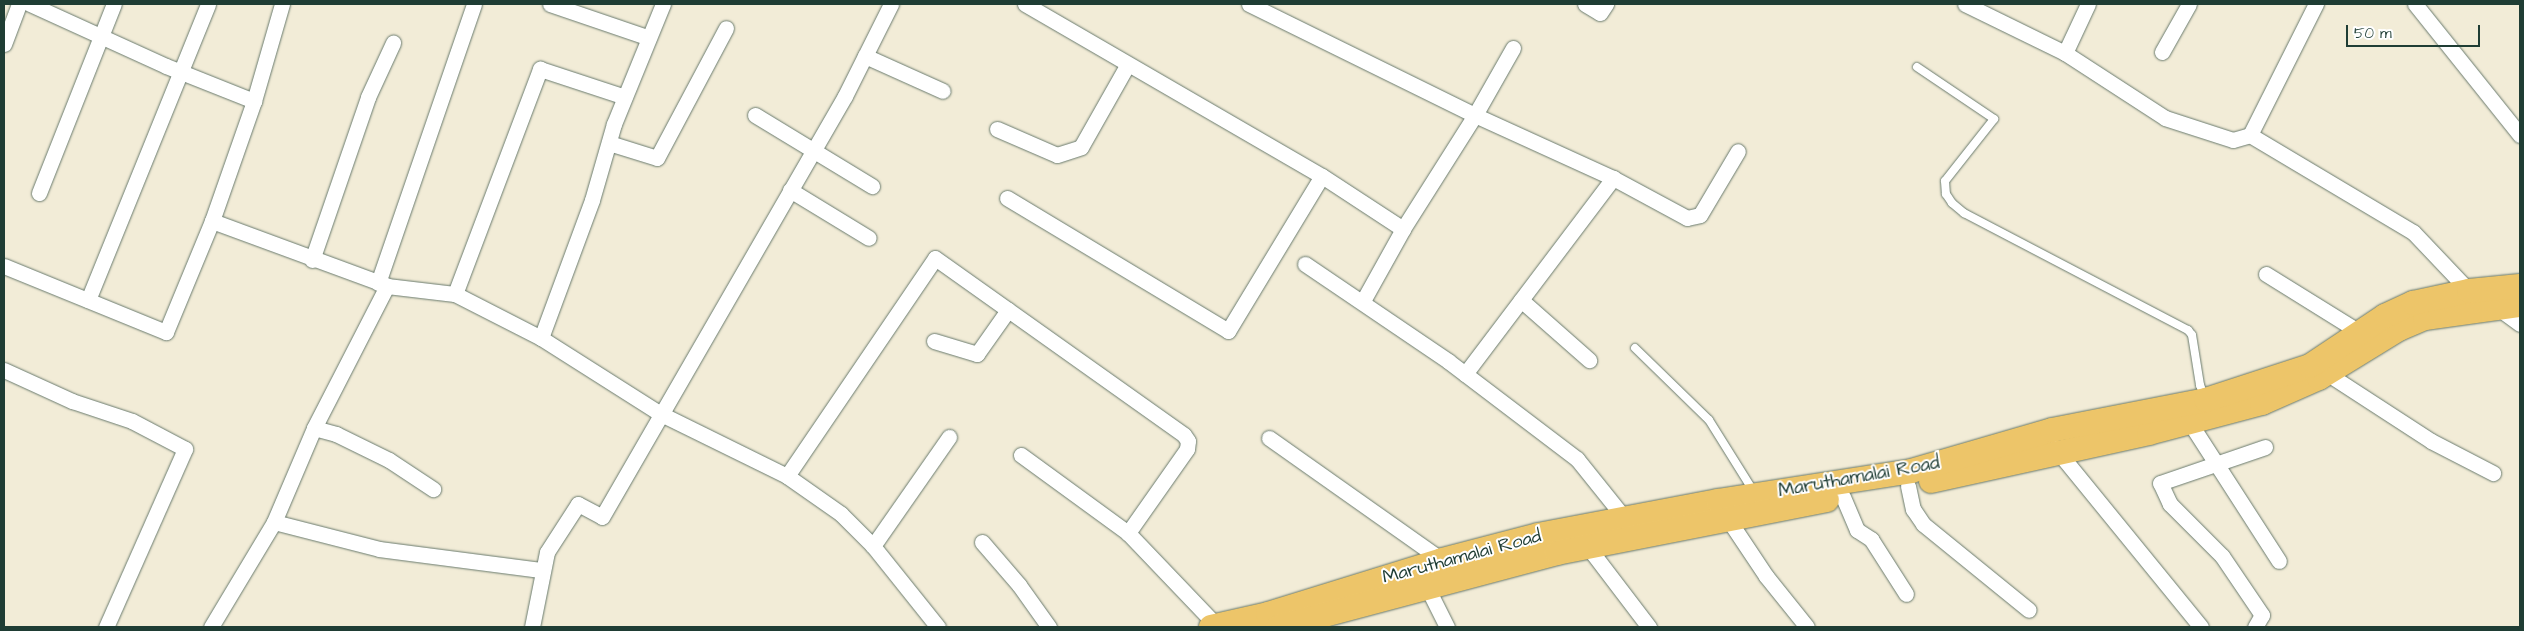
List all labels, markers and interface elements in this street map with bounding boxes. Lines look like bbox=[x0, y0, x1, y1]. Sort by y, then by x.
scale bar bbox=[2349, 15, 2483, 47]
text: 50 m bbox=[2354, 23, 2392, 44]
street label: Maruthamalai Road bbox=[1777, 452, 1941, 502]
street label: Maruthamalai Road bbox=[1380, 525, 1544, 589]

